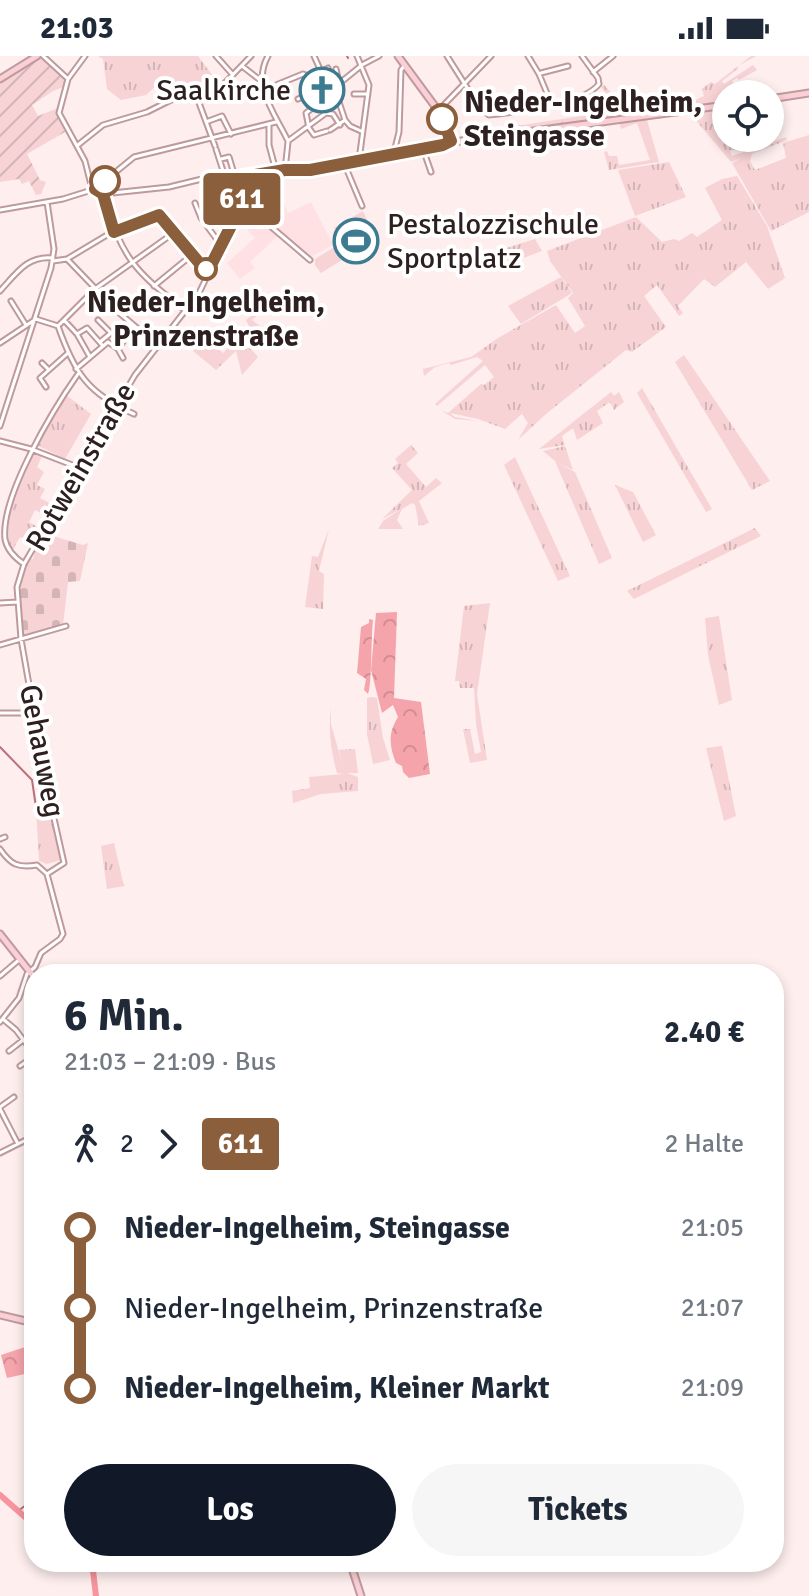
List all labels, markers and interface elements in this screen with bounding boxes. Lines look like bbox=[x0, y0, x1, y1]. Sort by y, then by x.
text: 21:03 bbox=[40, 10, 114, 47]
church icon: Saalkirche bbox=[298, 66, 346, 114]
place label: Saalkirche bbox=[156, 72, 291, 109]
map controls bbox=[712, 80, 784, 152]
button: locate bbox=[712, 80, 784, 152]
place label: Nieder-Ingelheim, Steingasse bbox=[464, 84, 702, 155]
marker: Nieder-Ingelheim, Steingasse bbox=[427, 104, 457, 134]
unlabelled marker bbox=[90, 166, 120, 196]
line badge: 611 bbox=[196, 173, 288, 225]
text: 611 bbox=[219, 182, 265, 216]
place label: Pestalozzischule Sportplatz bbox=[387, 206, 599, 277]
sports icon: Pestalozzischule Sportplatz bbox=[332, 217, 380, 265]
marker: Nieder-Ingelheim, Prinzenstraße bbox=[195, 258, 217, 280]
place label: Nieder-Ingelheim, Prinzenstraße bbox=[87, 284, 325, 355]
street label: Rotweinstraße bbox=[18, 376, 144, 558]
street label: Gehauweg bbox=[11, 682, 73, 820]
text: 6 Min. bbox=[64, 989, 184, 1043]
text: 2.40 € bbox=[664, 1014, 744, 1051]
text: 21:03 – 21:09 · Bus bbox=[64, 1046, 276, 1078]
icon: walk bbox=[64, 1122, 108, 1166]
icon: forward bbox=[146, 1122, 190, 1166]
text: 611 bbox=[218, 1127, 263, 1161]
text: 2 bbox=[120, 1128, 134, 1160]
text: 2 Halte bbox=[664, 1128, 744, 1160]
text: Nieder-Ingelheim, Steingasse bbox=[124, 1210, 510, 1247]
text: 21:05 bbox=[681, 1212, 744, 1244]
text: Nieder-Ingelheim, Prinzenstraße bbox=[124, 1290, 543, 1327]
text: 21:07 bbox=[681, 1292, 744, 1324]
text: Nieder-Ingelheim, Kleiner Markt bbox=[124, 1370, 550, 1407]
text: 21:09 bbox=[681, 1372, 744, 1404]
button: Los bbox=[64, 1464, 396, 1556]
button: Tickets bbox=[412, 1464, 744, 1556]

